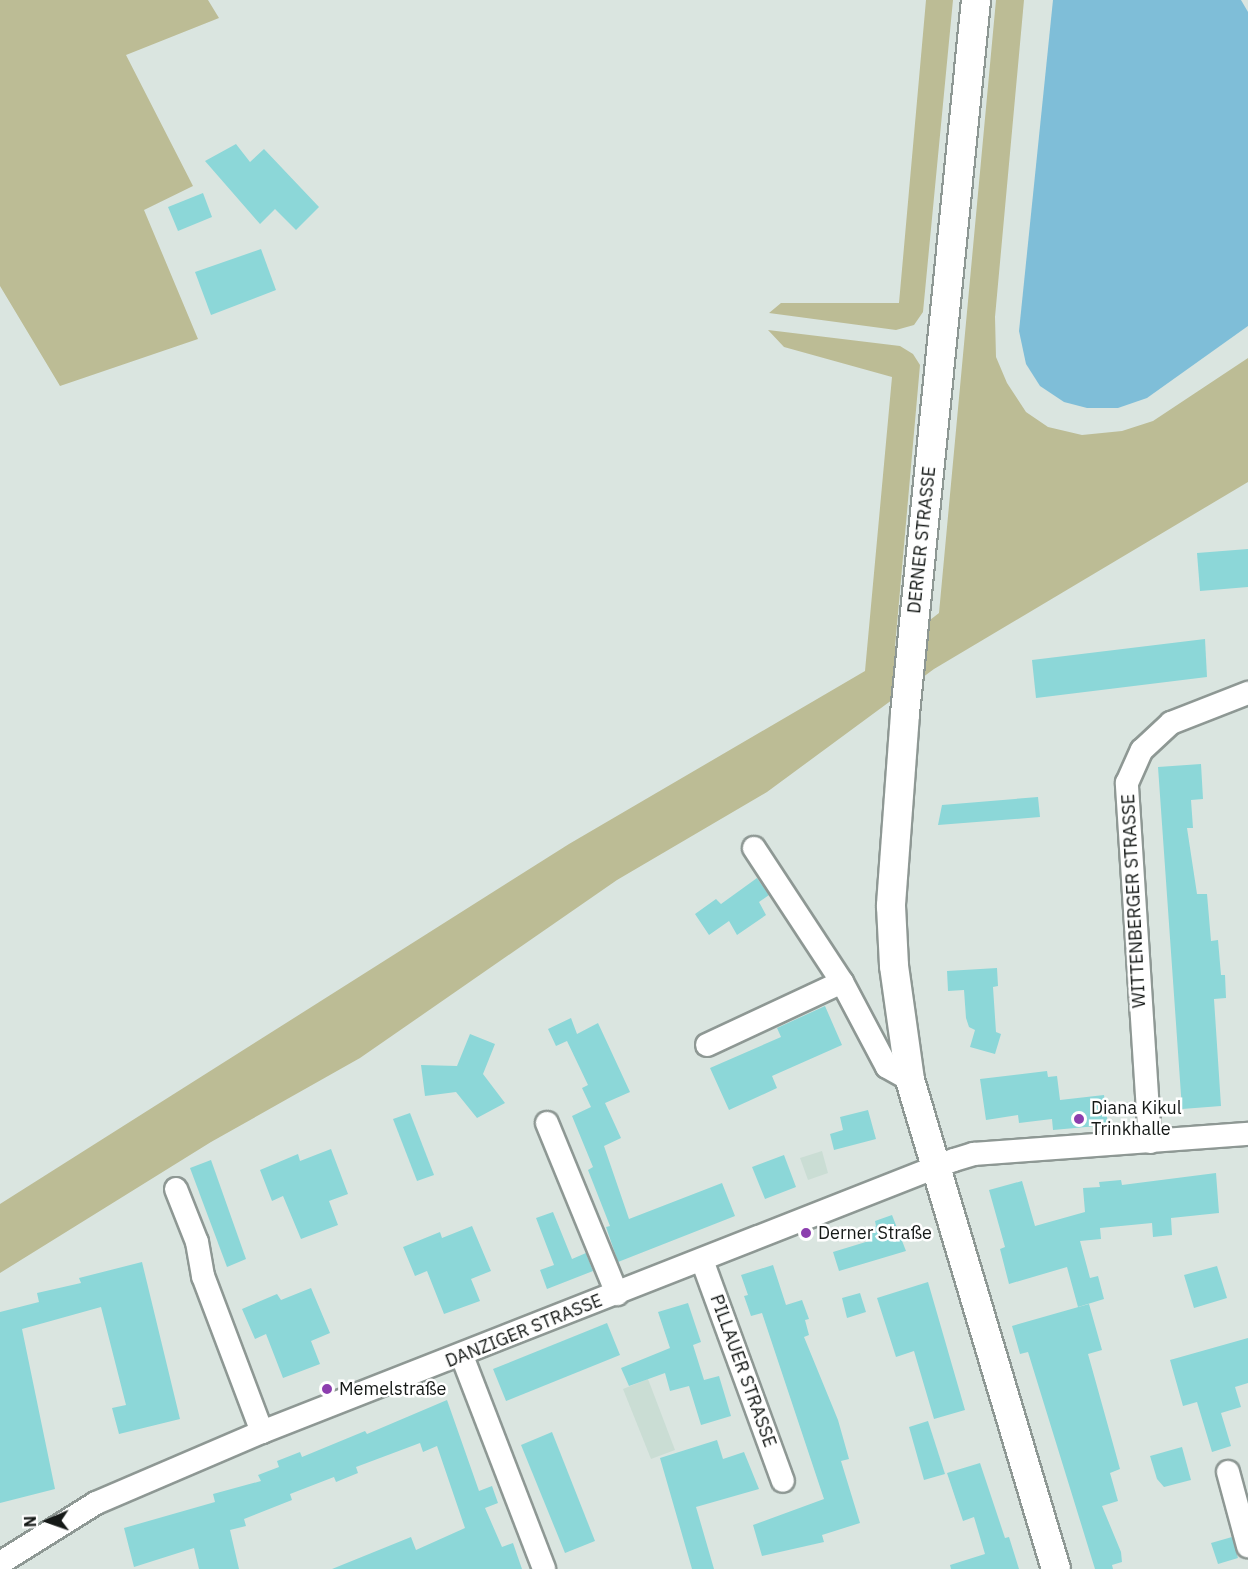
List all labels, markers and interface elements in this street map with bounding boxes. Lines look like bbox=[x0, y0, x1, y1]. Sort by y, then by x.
street label: DERNER STRASSE bbox=[904, 465, 940, 615]
street label: WITTENBERGER STRASSE bbox=[1118, 793, 1150, 1009]
place label: Diana Kikul Trinkhalle bbox=[1091, 1098, 1182, 1140]
marker: Diana Kikul Trinkhalle bbox=[1072, 1112, 1086, 1126]
place label: Derner Straße bbox=[818, 1222, 932, 1244]
marker: Derner Straße bbox=[799, 1226, 813, 1240]
street label: DANZIGER STRASSE bbox=[442, 1290, 606, 1372]
street label: PILLAUER STRASSE bbox=[705, 1292, 781, 1450]
place label: Memelstraße bbox=[339, 1378, 446, 1400]
marker: Memelstraße bbox=[320, 1382, 334, 1396]
north arrow bbox=[18, 1491, 78, 1551]
text: N bbox=[20, 1515, 40, 1528]

